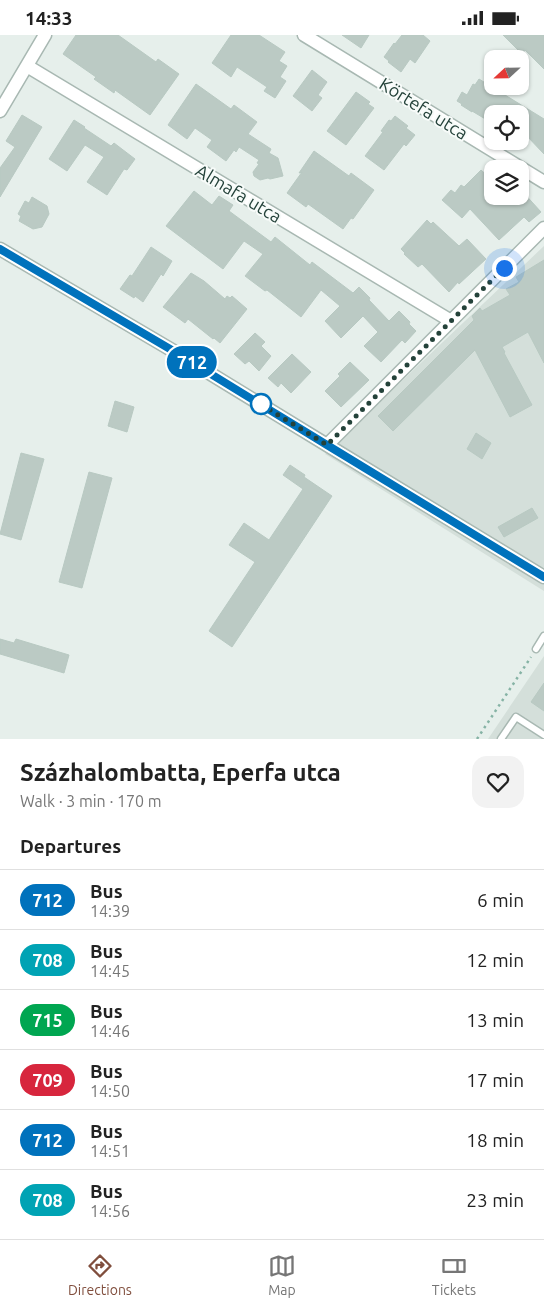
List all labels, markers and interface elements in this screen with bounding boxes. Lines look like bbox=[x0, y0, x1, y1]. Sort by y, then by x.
text: 14:33 bbox=[25, 7, 73, 29]
north arrow bbox=[484, 50, 529, 95]
map controls bbox=[484, 50, 529, 205]
street label: Körtefa utca bbox=[376, 73, 472, 143]
button: locate bbox=[484, 105, 529, 150]
street label: Almafa utca bbox=[193, 160, 285, 226]
button: layers bbox=[484, 160, 529, 205]
your location bbox=[492, 256, 517, 281]
line badge: 712 bbox=[163, 346, 221, 378]
text: 712 bbox=[177, 352, 207, 372]
unlabelled marker bbox=[250, 393, 272, 415]
button: heart bbox=[472, 756, 524, 808]
text: Százhalombatta, Eperfa utca bbox=[20, 759, 341, 786]
text: Walk · 3 min · 170 m bbox=[20, 792, 162, 810]
text: Departures bbox=[20, 835, 121, 857]
text: Bus bbox=[90, 880, 123, 902]
text: 6 min bbox=[477, 889, 524, 911]
text: 712 bbox=[32, 890, 63, 910]
text: 14:39 bbox=[90, 902, 130, 920]
text: Bus bbox=[90, 940, 123, 962]
text: 12 min bbox=[466, 949, 524, 971]
text: 708 bbox=[32, 950, 63, 970]
text: 14:45 bbox=[90, 962, 130, 980]
text: Bus bbox=[90, 1000, 123, 1022]
text: 13 min bbox=[466, 1009, 524, 1031]
text: 715 bbox=[32, 1010, 63, 1030]
text: 14:46 bbox=[90, 1022, 130, 1040]
text: Bus bbox=[90, 1060, 123, 1082]
text: 17 min bbox=[466, 1069, 524, 1091]
text: 709 bbox=[32, 1070, 63, 1090]
text: 14:50 bbox=[90, 1082, 130, 1100]
text: Bus bbox=[90, 1120, 123, 1142]
text: 18 min bbox=[466, 1129, 524, 1151]
text: 712 bbox=[32, 1130, 63, 1150]
text: 14:51 bbox=[90, 1142, 130, 1160]
text: Bus bbox=[90, 1180, 123, 1202]
text: 23 min bbox=[466, 1189, 524, 1211]
text: 708 bbox=[32, 1190, 63, 1210]
text: 14:56 bbox=[90, 1202, 130, 1220]
tab: Directions bbox=[68, 1252, 132, 1298]
tab: Map bbox=[268, 1252, 296, 1298]
tab: Tickets bbox=[432, 1252, 476, 1298]

